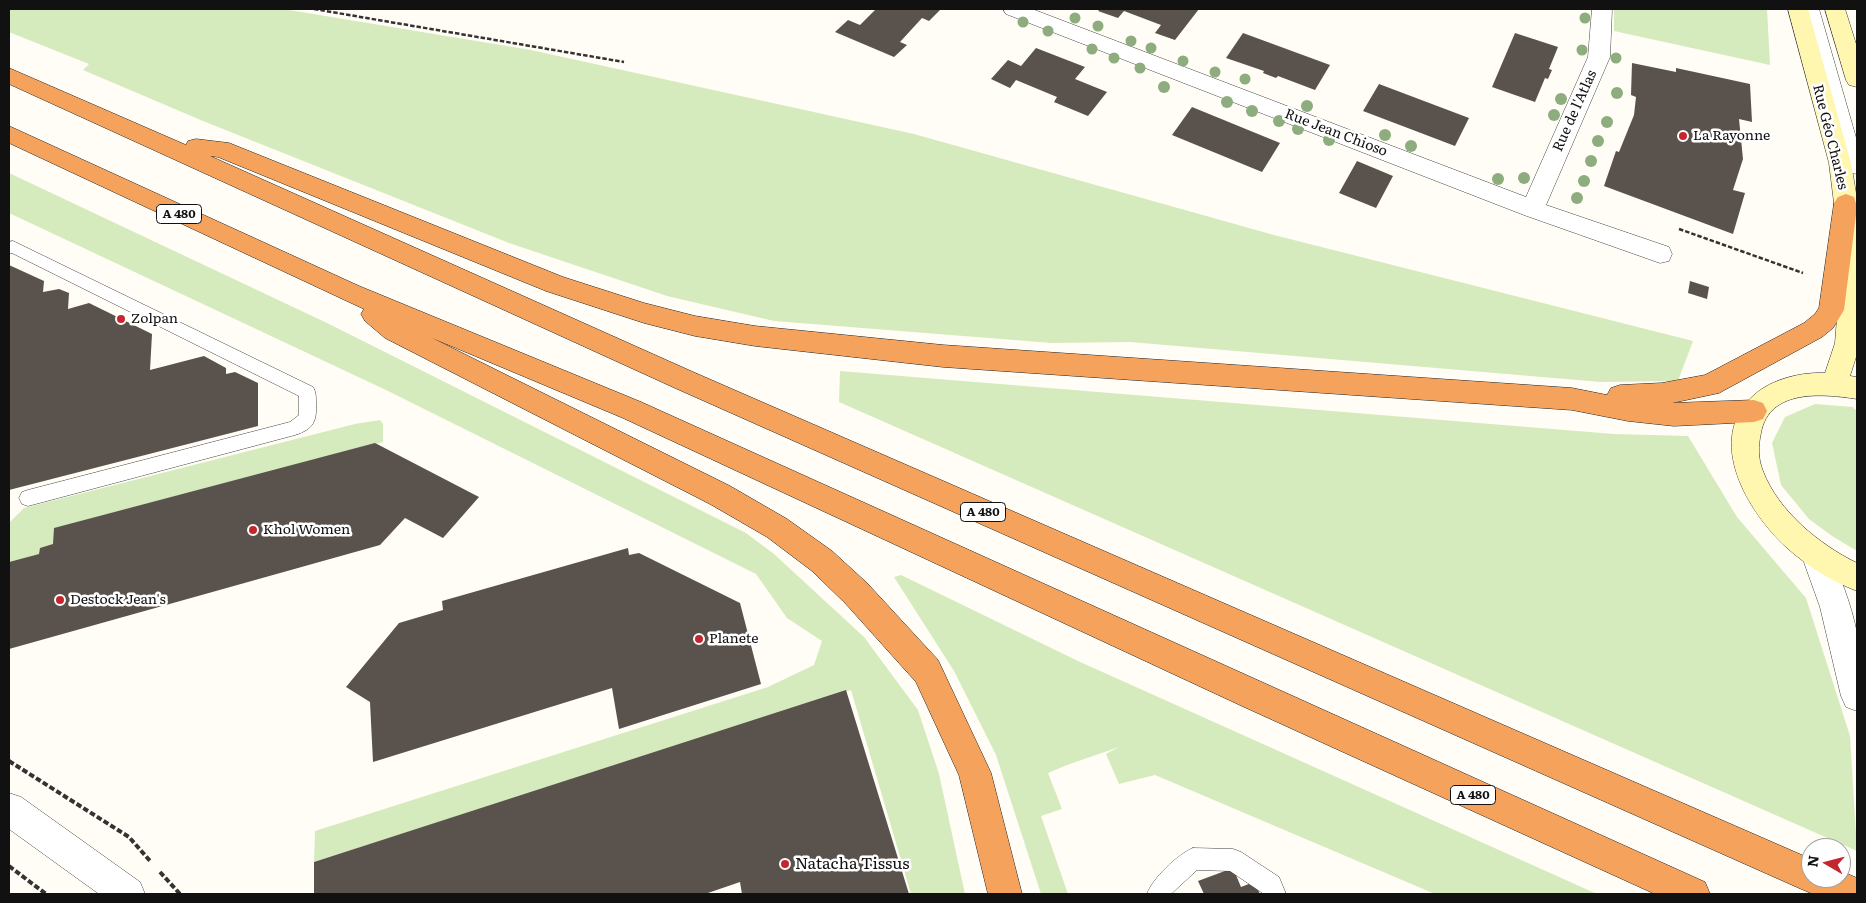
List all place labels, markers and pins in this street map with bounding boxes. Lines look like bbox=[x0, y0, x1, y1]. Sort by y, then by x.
place label: La Rayonne bbox=[1693, 128, 1770, 144]
marker: La Rayonne bbox=[1677, 130, 1689, 142]
place label: Zolpan bbox=[131, 311, 178, 327]
marker: Zolpan bbox=[115, 313, 127, 325]
place label: Khol Women bbox=[263, 522, 350, 538]
marker: Khol Women bbox=[247, 524, 259, 536]
place label: Destock Jean's bbox=[70, 592, 166, 608]
marker: Destock Jean's bbox=[54, 594, 66, 606]
place label: Planete bbox=[709, 631, 759, 647]
marker: Planete bbox=[693, 633, 705, 645]
place label: Natacha Tissus bbox=[795, 854, 910, 874]
marker: Natacha Tissus bbox=[779, 858, 791, 870]

